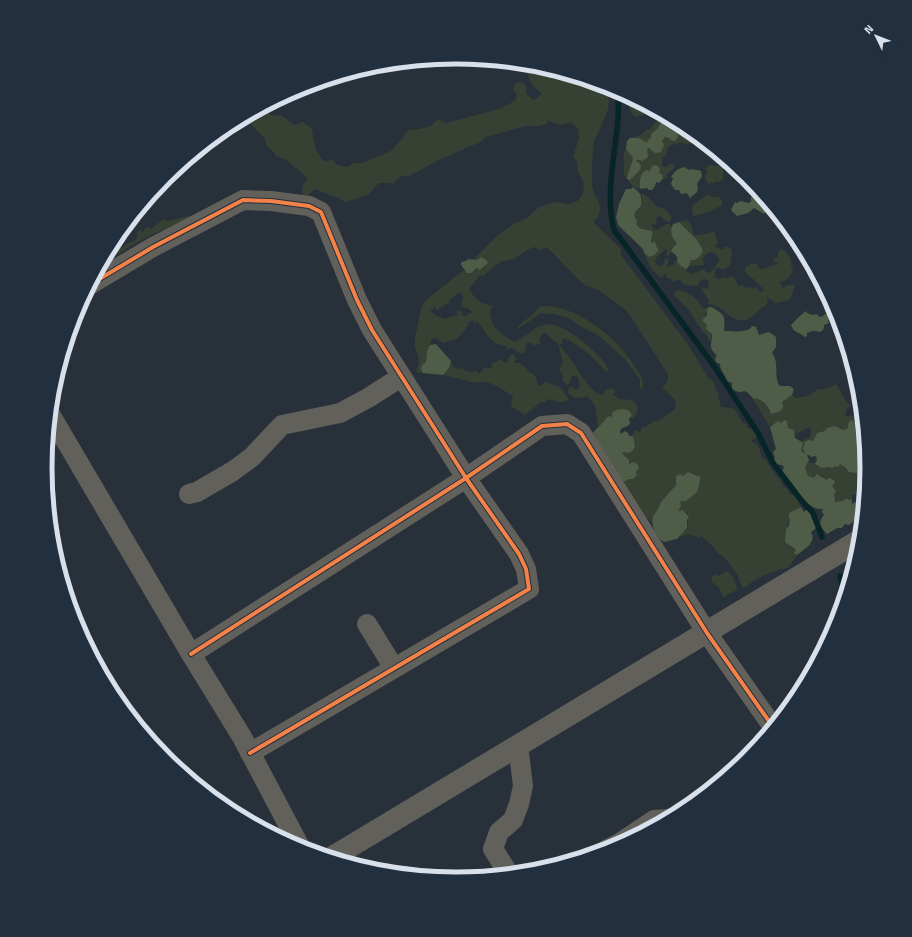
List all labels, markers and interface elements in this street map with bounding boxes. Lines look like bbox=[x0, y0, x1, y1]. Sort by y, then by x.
north arrow bbox=[856, 16, 896, 56]
text: N bbox=[860, 21, 877, 37]

